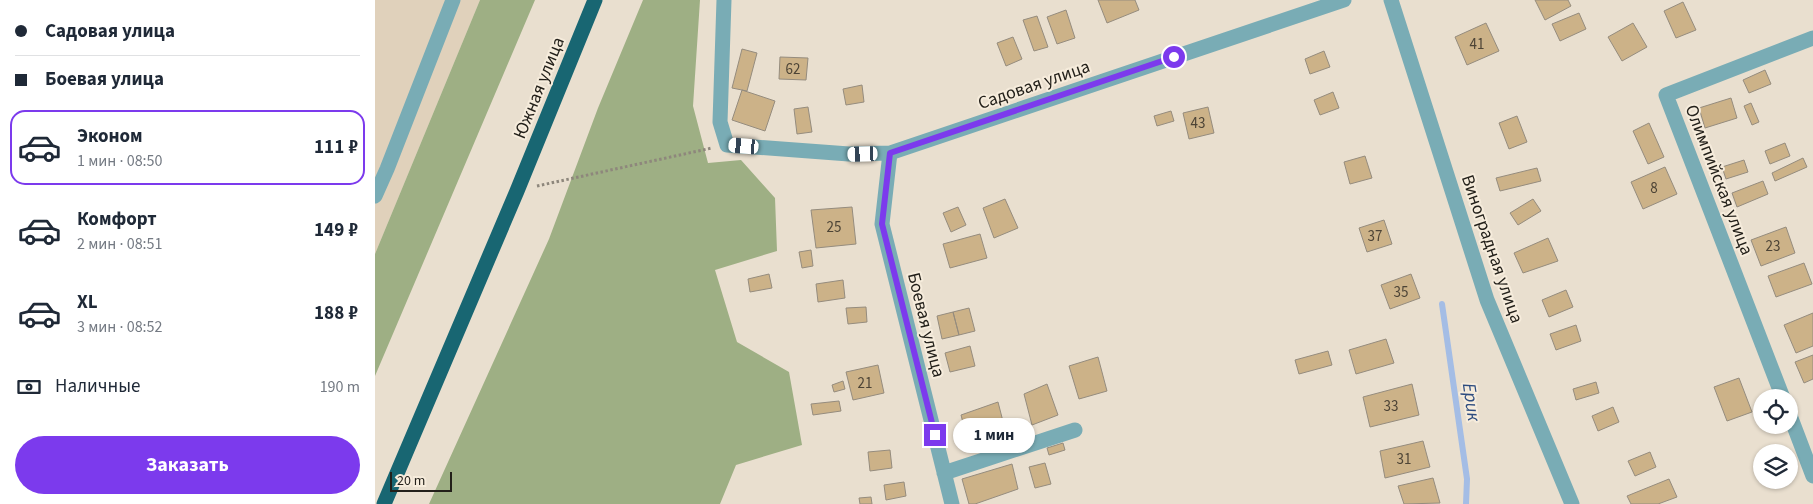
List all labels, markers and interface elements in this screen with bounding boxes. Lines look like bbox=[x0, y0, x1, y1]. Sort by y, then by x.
text: Садовая улица bbox=[45, 18, 175, 45]
street label: Южная улица bbox=[507, 33, 571, 143]
house number: 41 bbox=[1470, 34, 1484, 55]
route start bbox=[1163, 46, 1185, 68]
street label: Садовая улица bbox=[975, 54, 1093, 116]
house number: 62 bbox=[786, 59, 800, 80]
text: Боевая улица bbox=[45, 66, 164, 93]
street label: Олимпийская улица bbox=[1679, 101, 1759, 259]
house number: 43 bbox=[1191, 113, 1205, 134]
text: Эконом bbox=[77, 123, 143, 150]
icon: car bbox=[17, 125, 62, 170]
text: 111 ₽ bbox=[314, 134, 358, 161]
car bbox=[728, 137, 759, 155]
car bbox=[847, 146, 878, 162]
text: 1 мин · 08:50 bbox=[77, 150, 163, 172]
street label: Виноградная улица bbox=[1455, 171, 1529, 327]
house number: 8 bbox=[1650, 178, 1658, 199]
text: Комфорт bbox=[77, 206, 157, 233]
icon: car bbox=[17, 208, 62, 253]
text: 149 ₽ bbox=[314, 217, 358, 244]
house number: 25 bbox=[827, 217, 841, 238]
house number: 37 bbox=[1368, 226, 1382, 247]
text: 2 мин · 08:51 bbox=[77, 233, 163, 255]
house number: 23 bbox=[1766, 236, 1780, 257]
street label: Боевая улица bbox=[901, 270, 951, 380]
house number: 35 bbox=[1394, 282, 1408, 303]
text: XL bbox=[77, 289, 98, 316]
icon: car bbox=[17, 291, 62, 336]
text: 188 ₽ bbox=[314, 300, 358, 327]
text: 3 мин · 08:52 bbox=[77, 316, 163, 338]
icon: cash bbox=[15, 373, 43, 401]
text: Наличные bbox=[55, 373, 140, 400]
house number: 21 bbox=[858, 373, 872, 394]
text: 190 m bbox=[320, 376, 360, 398]
water label: Ерик bbox=[1455, 381, 1487, 424]
map controls bbox=[1753, 389, 1798, 489]
button: locate bbox=[1753, 389, 1798, 434]
house number: 33 bbox=[1384, 396, 1398, 417]
callout: 1 мин bbox=[953, 418, 1035, 452]
route end bbox=[924, 424, 946, 446]
text: 1 мин bbox=[974, 424, 1014, 446]
button: Заказать bbox=[15, 436, 360, 494]
button: layers bbox=[1753, 444, 1798, 489]
house number: 31 bbox=[1397, 449, 1411, 470]
scale bar bbox=[390, 469, 453, 492]
text: 20 m bbox=[397, 471, 425, 491]

